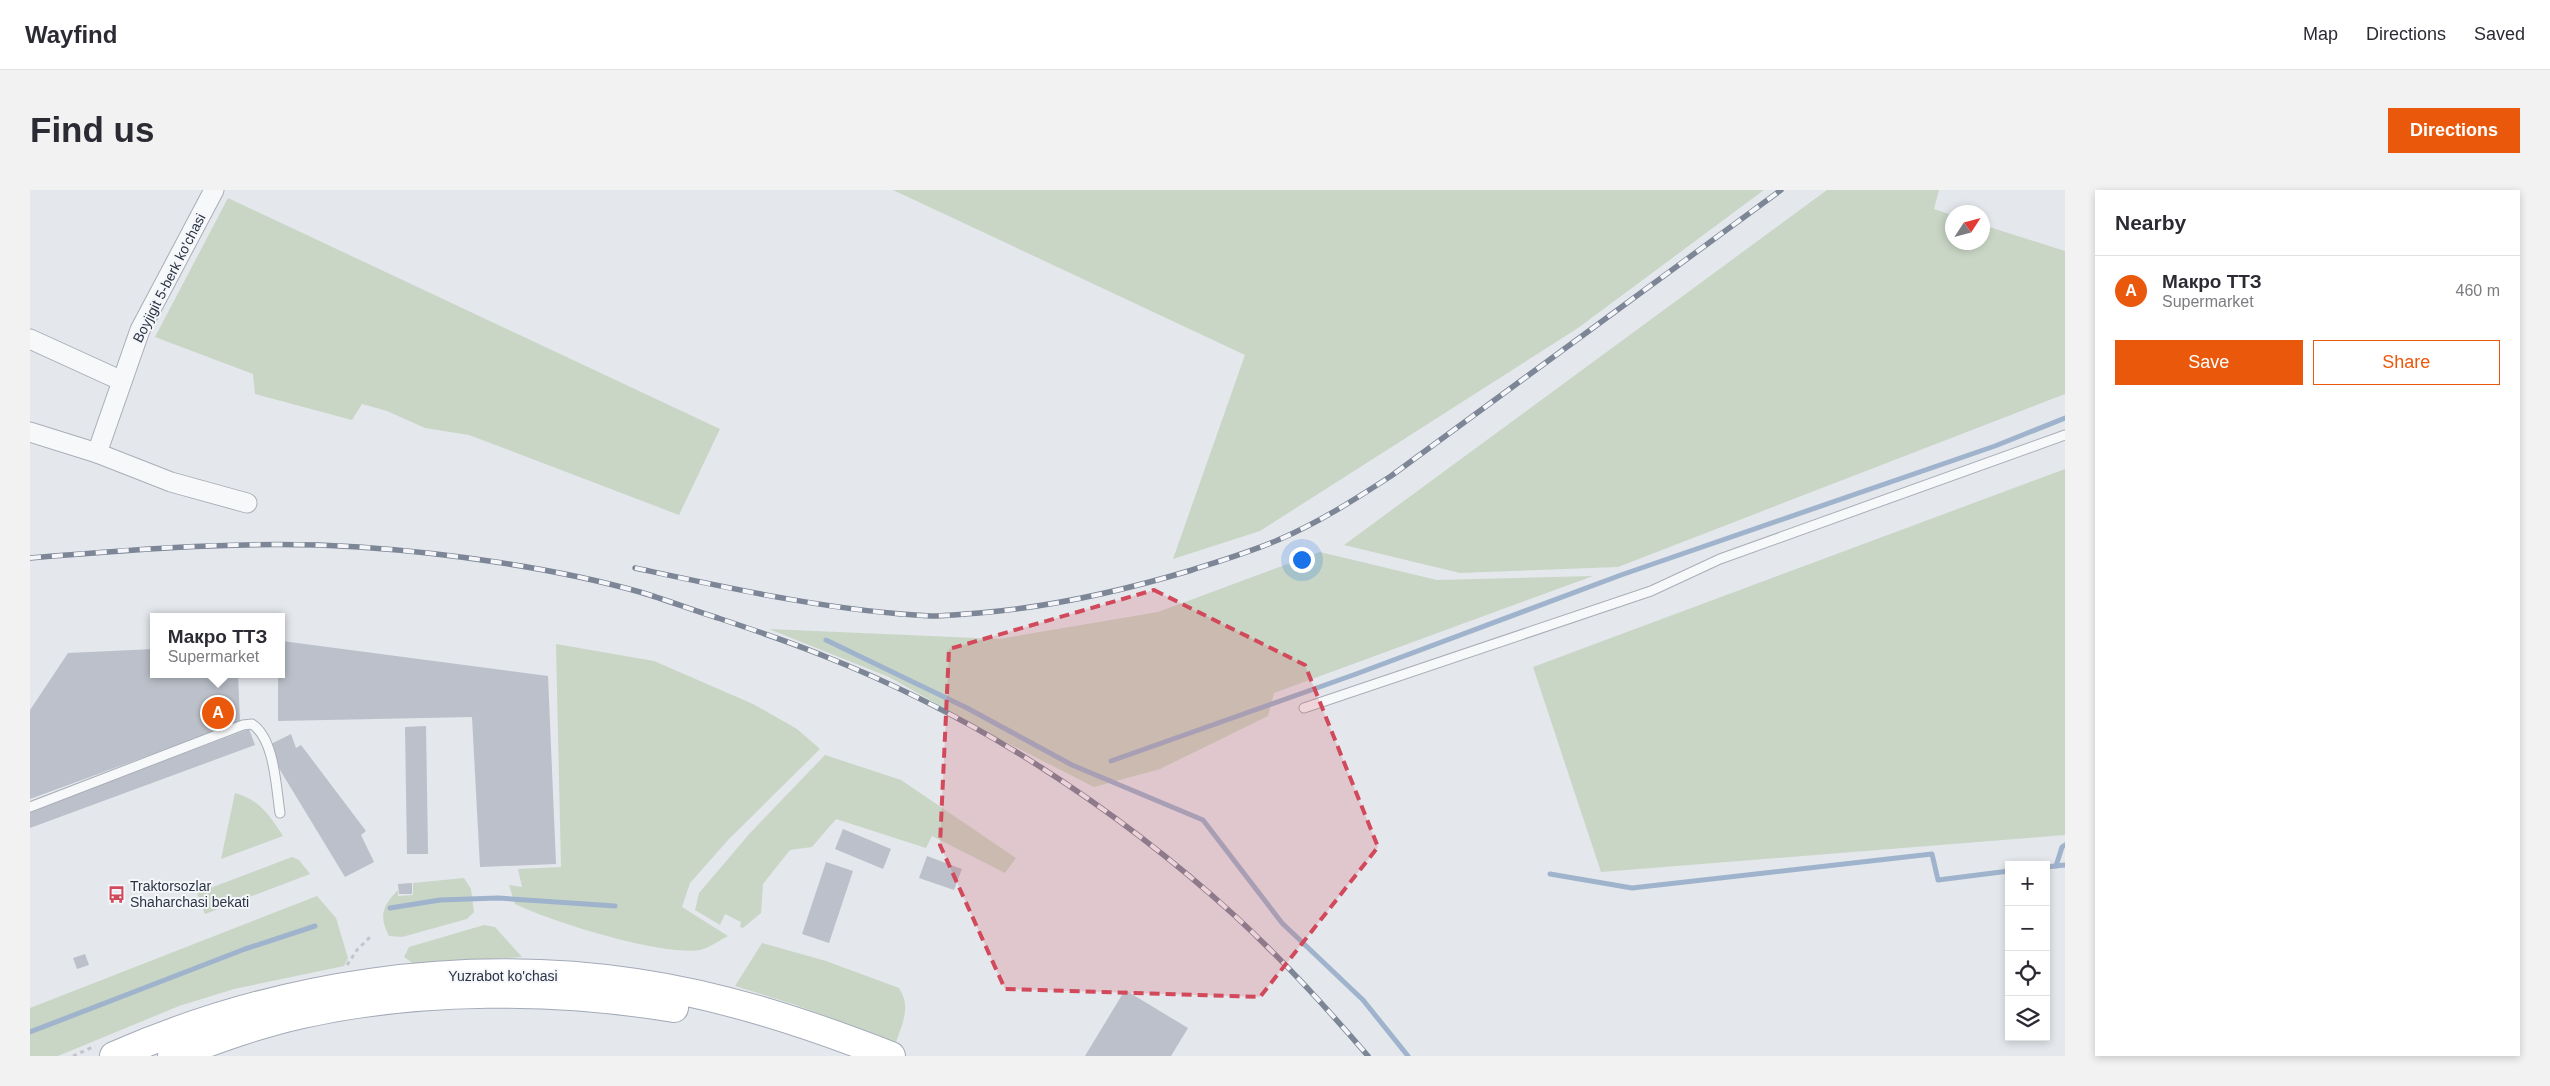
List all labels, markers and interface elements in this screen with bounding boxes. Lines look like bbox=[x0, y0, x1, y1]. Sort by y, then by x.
text: Wayfind bbox=[25, 21, 117, 48]
text: Map bbox=[2303, 24, 2338, 44]
text: Directions bbox=[2366, 24, 2446, 44]
text: Saved bbox=[2474, 24, 2525, 44]
button: Directions bbox=[2388, 108, 2520, 153]
text: Find us bbox=[30, 110, 154, 149]
north arrow bbox=[1945, 205, 1990, 250]
street label: Boyjigit 5-berk ko'chasi bbox=[129, 211, 209, 345]
text: Nearby bbox=[2115, 211, 2186, 234]
text: Макро ТТЗ bbox=[2162, 271, 2262, 292]
text: A bbox=[2125, 282, 2137, 299]
text: 460 m bbox=[2456, 282, 2500, 299]
text: Supermarket bbox=[2162, 293, 2254, 310]
button: Save bbox=[2115, 340, 2303, 385]
button: Share bbox=[2313, 340, 2500, 385]
your location bbox=[1289, 547, 1315, 573]
popup bbox=[150, 613, 285, 678]
text: Макро ТТЗ bbox=[168, 626, 267, 647]
text: Supermarket bbox=[168, 648, 259, 665]
pin: A bbox=[202, 694, 234, 732]
map controls bbox=[2005, 861, 2050, 1041]
button: + bbox=[2005, 861, 2050, 906]
place label: Traktorsozlar Shaharchasi bekati bbox=[130, 878, 249, 910]
bus stop icon: Traktorsozlar Shaharchasi bekati bbox=[106, 884, 126, 904]
button: − bbox=[2005, 906, 2050, 951]
button: locate bbox=[2005, 951, 2050, 996]
street label: Yuzrabot ko'chasi bbox=[448, 968, 558, 984]
button: layers bbox=[2005, 996, 2050, 1041]

